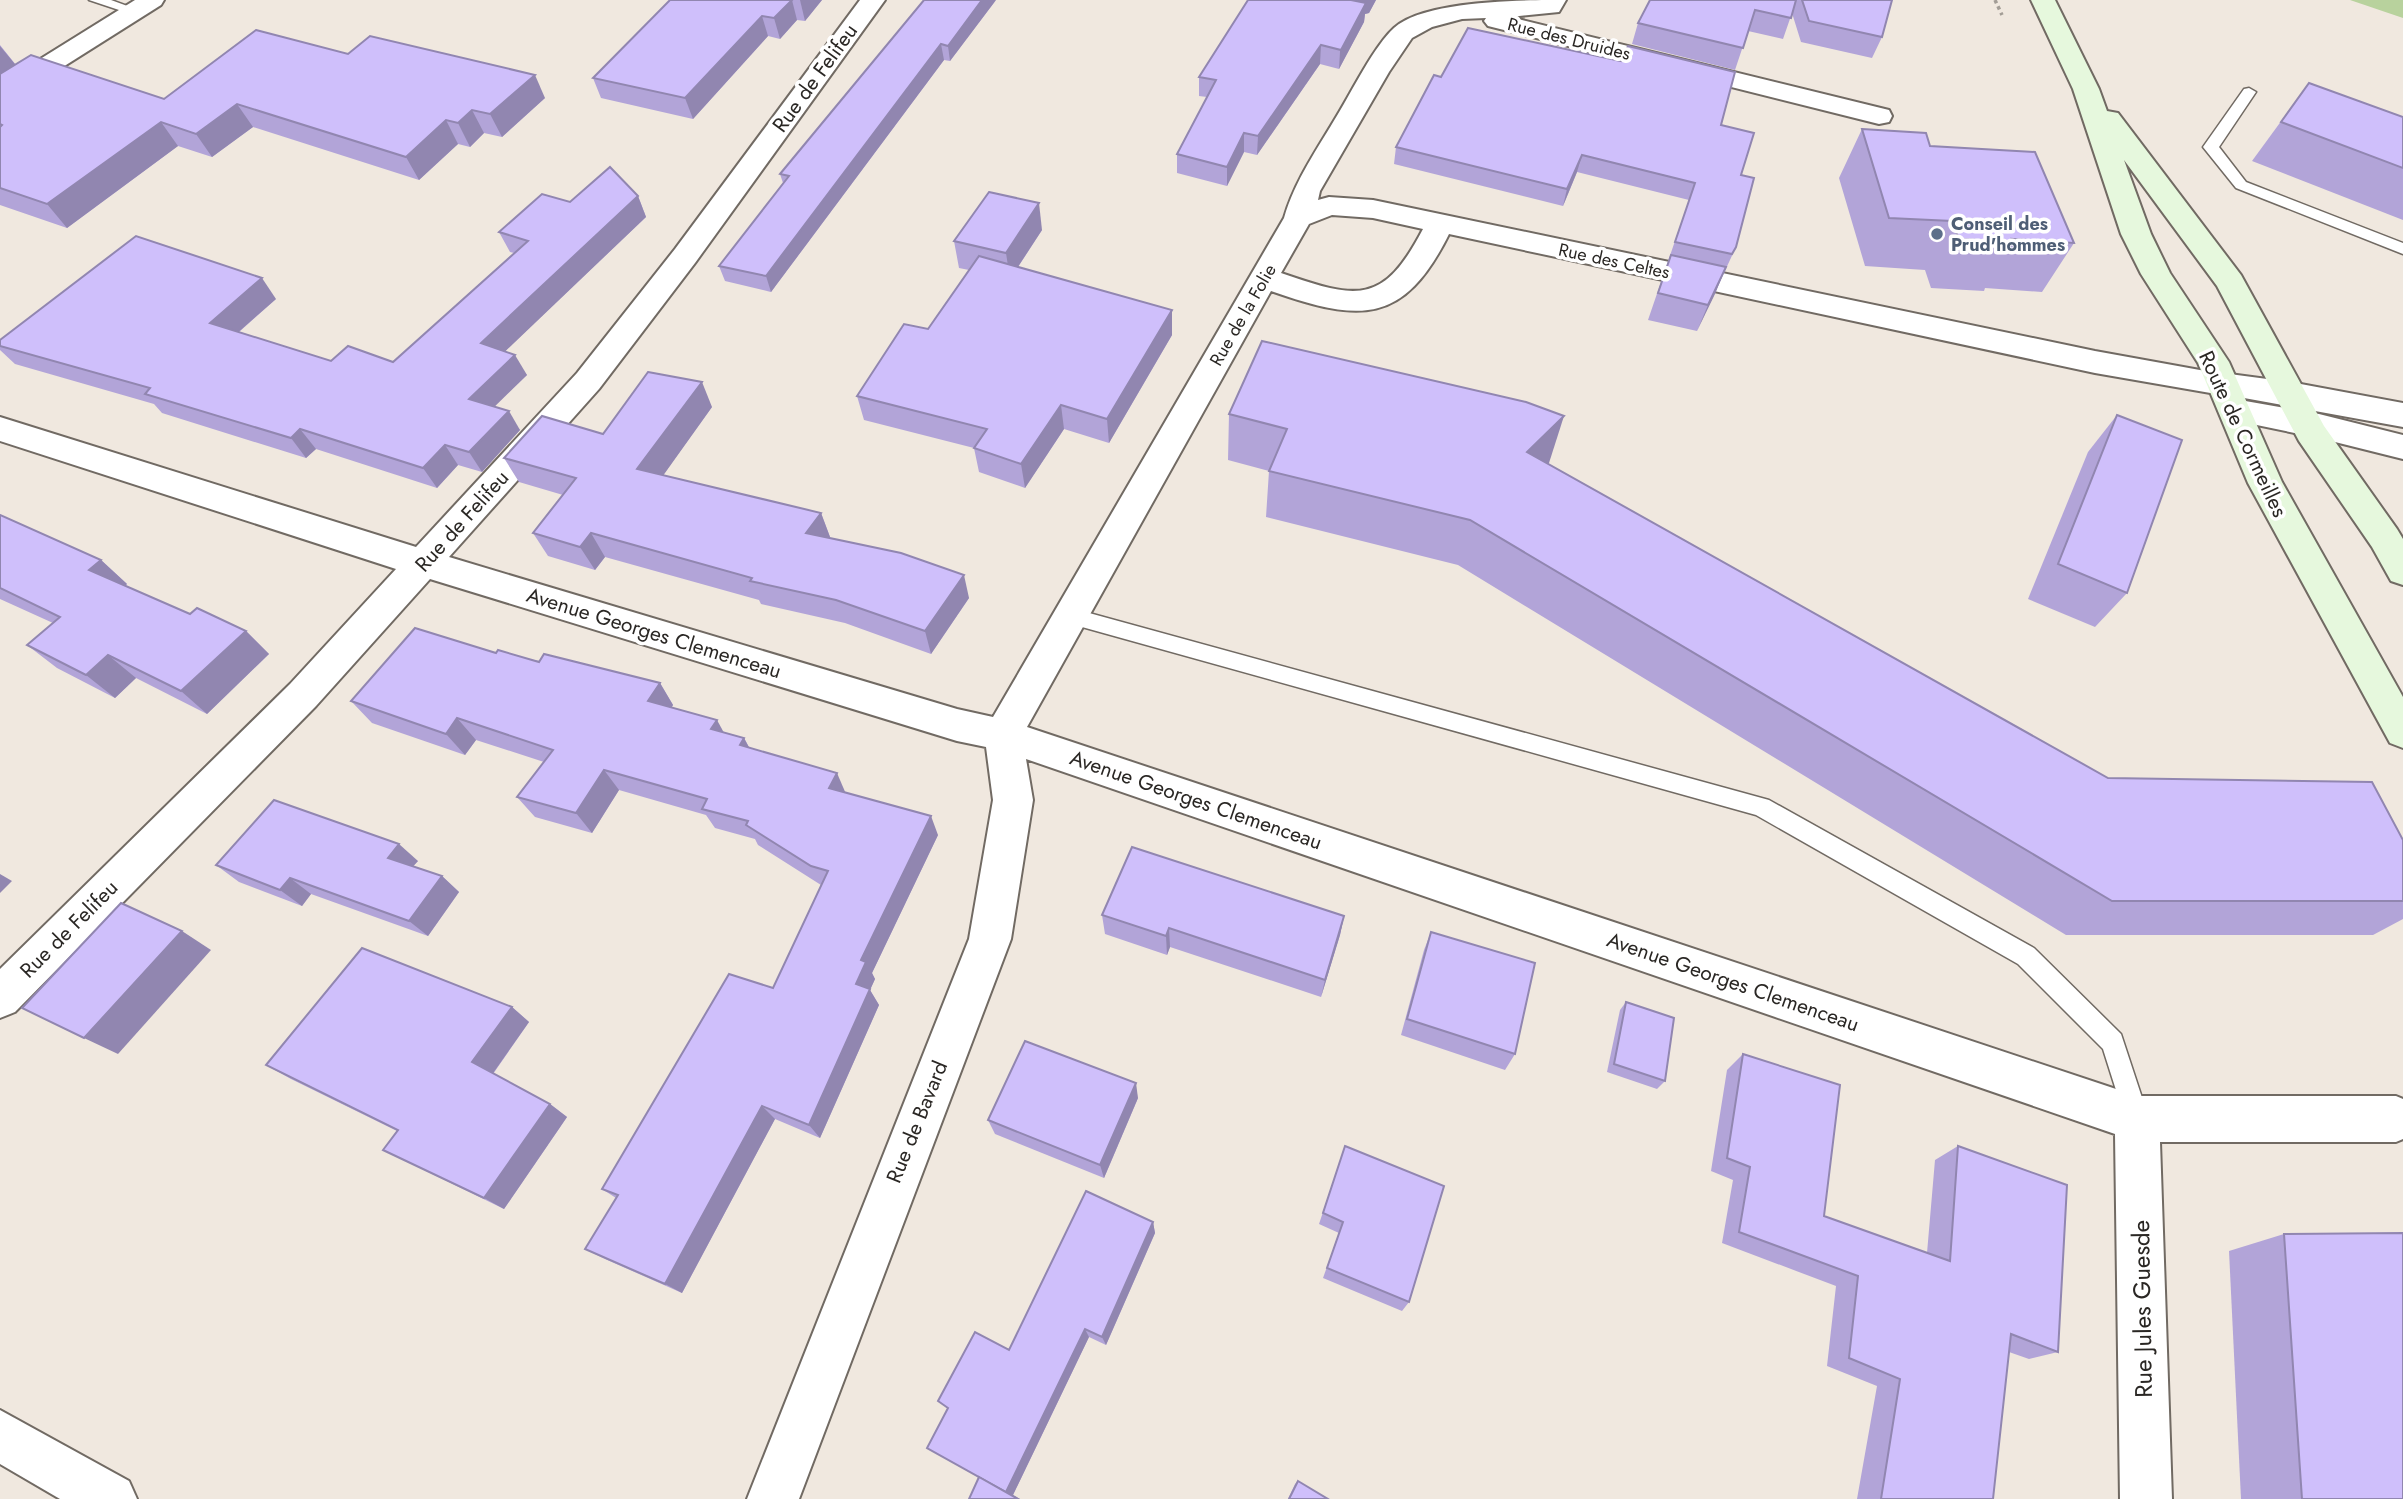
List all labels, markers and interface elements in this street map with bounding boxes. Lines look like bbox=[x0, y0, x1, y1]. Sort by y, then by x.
street label: Rue des Druides bbox=[1505, 11, 1633, 67]
street label: Rue de Felifeu bbox=[765, 17, 865, 139]
place label: Conseil des Prud'hommes bbox=[1951, 211, 2065, 258]
marker: Conseil des Prud'hommes bbox=[1929, 226, 1945, 242]
street label: Rue des Celtes bbox=[1556, 237, 1672, 285]
street label: Rue de la Folie bbox=[1203, 259, 1283, 371]
street label: Route de Cormeilles bbox=[2191, 346, 2295, 522]
street label: Rue de Felifeu bbox=[408, 463, 516, 579]
street label: Avenue Georges Clemenceau bbox=[523, 580, 785, 686]
street label: Avenue Georges Clemenceau bbox=[1066, 743, 1326, 857]
street label: Rue de Felifeu bbox=[13, 873, 125, 985]
street label: Avenue Georges Clemenceau bbox=[1603, 925, 1863, 1039]
street label: Rue de Bavard bbox=[879, 1056, 955, 1188]
street label: Rue Jules Guesde bbox=[2123, 1220, 2161, 1398]

